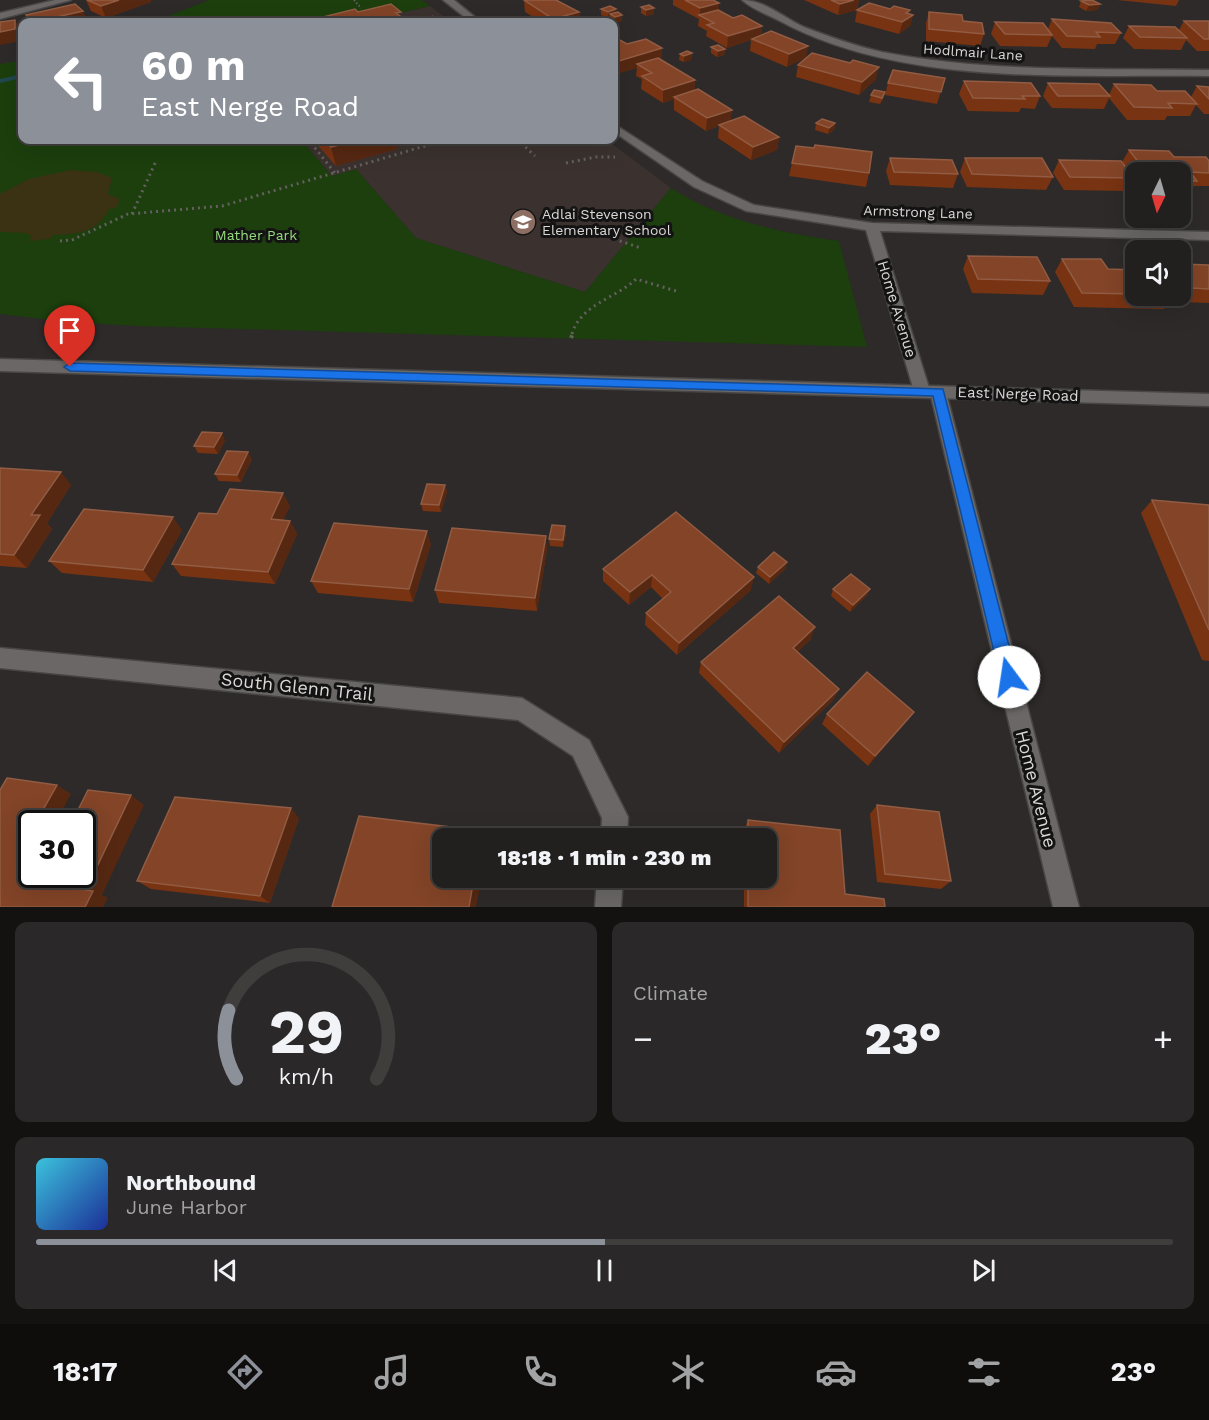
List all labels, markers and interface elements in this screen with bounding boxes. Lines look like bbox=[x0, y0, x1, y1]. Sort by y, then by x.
text: 60 m bbox=[141, 41, 245, 90]
street label: Hodlmair Lane bbox=[923, 41, 1023, 63]
icon: left bbox=[42, 42, 120, 120]
text: East Nerge Road bbox=[141, 91, 359, 123]
north arrow bbox=[1125, 162, 1191, 228]
map controls bbox=[1125, 162, 1191, 306]
street label: Armstrong Lane bbox=[863, 202, 973, 222]
place label: Adlai Stevenson Elementary School bbox=[542, 206, 672, 238]
school or university icon: Adlai Stevenson Elementary School bbox=[508, 207, 538, 237]
park label: Mather Park bbox=[215, 227, 297, 243]
button: sound bbox=[1125, 240, 1191, 306]
street label: Home Avenue bbox=[874, 258, 920, 360]
pin bbox=[44, 305, 95, 367]
icon: arrive bbox=[53, 314, 86, 347]
street label: East Nerge Road bbox=[957, 383, 1079, 405]
position arrow bbox=[977, 645, 1041, 709]
street label: South Glenn Trail bbox=[220, 668, 374, 705]
street label: Home Avenue bbox=[1012, 728, 1061, 850]
speed limit sign: 30 bbox=[18, 810, 96, 888]
text: 18:18 · 1 min · 230 m bbox=[497, 845, 712, 870]
text: Climate bbox=[633, 981, 708, 1005]
text: 29 bbox=[268, 995, 344, 1068]
text: 23° bbox=[865, 1012, 941, 1065]
text: − bbox=[633, 1019, 653, 1058]
text: + bbox=[1153, 1019, 1173, 1058]
text: km/h bbox=[278, 1064, 334, 1089]
text: Northbound bbox=[126, 1170, 256, 1195]
text: June Harbor bbox=[126, 1195, 247, 1219]
icon: previous bbox=[209, 1254, 242, 1287]
icon: pause bbox=[588, 1254, 621, 1287]
icon: next bbox=[967, 1254, 1000, 1287]
icon: directions bbox=[224, 1351, 266, 1393]
icon: music bbox=[371, 1351, 413, 1393]
icon: phone bbox=[519, 1351, 561, 1393]
icon: climate bbox=[667, 1351, 709, 1393]
icon: car bbox=[815, 1351, 857, 1393]
icon: filters bbox=[963, 1351, 1005, 1393]
text: 18:17 bbox=[53, 1356, 118, 1388]
text: 23° bbox=[1111, 1356, 1156, 1388]

